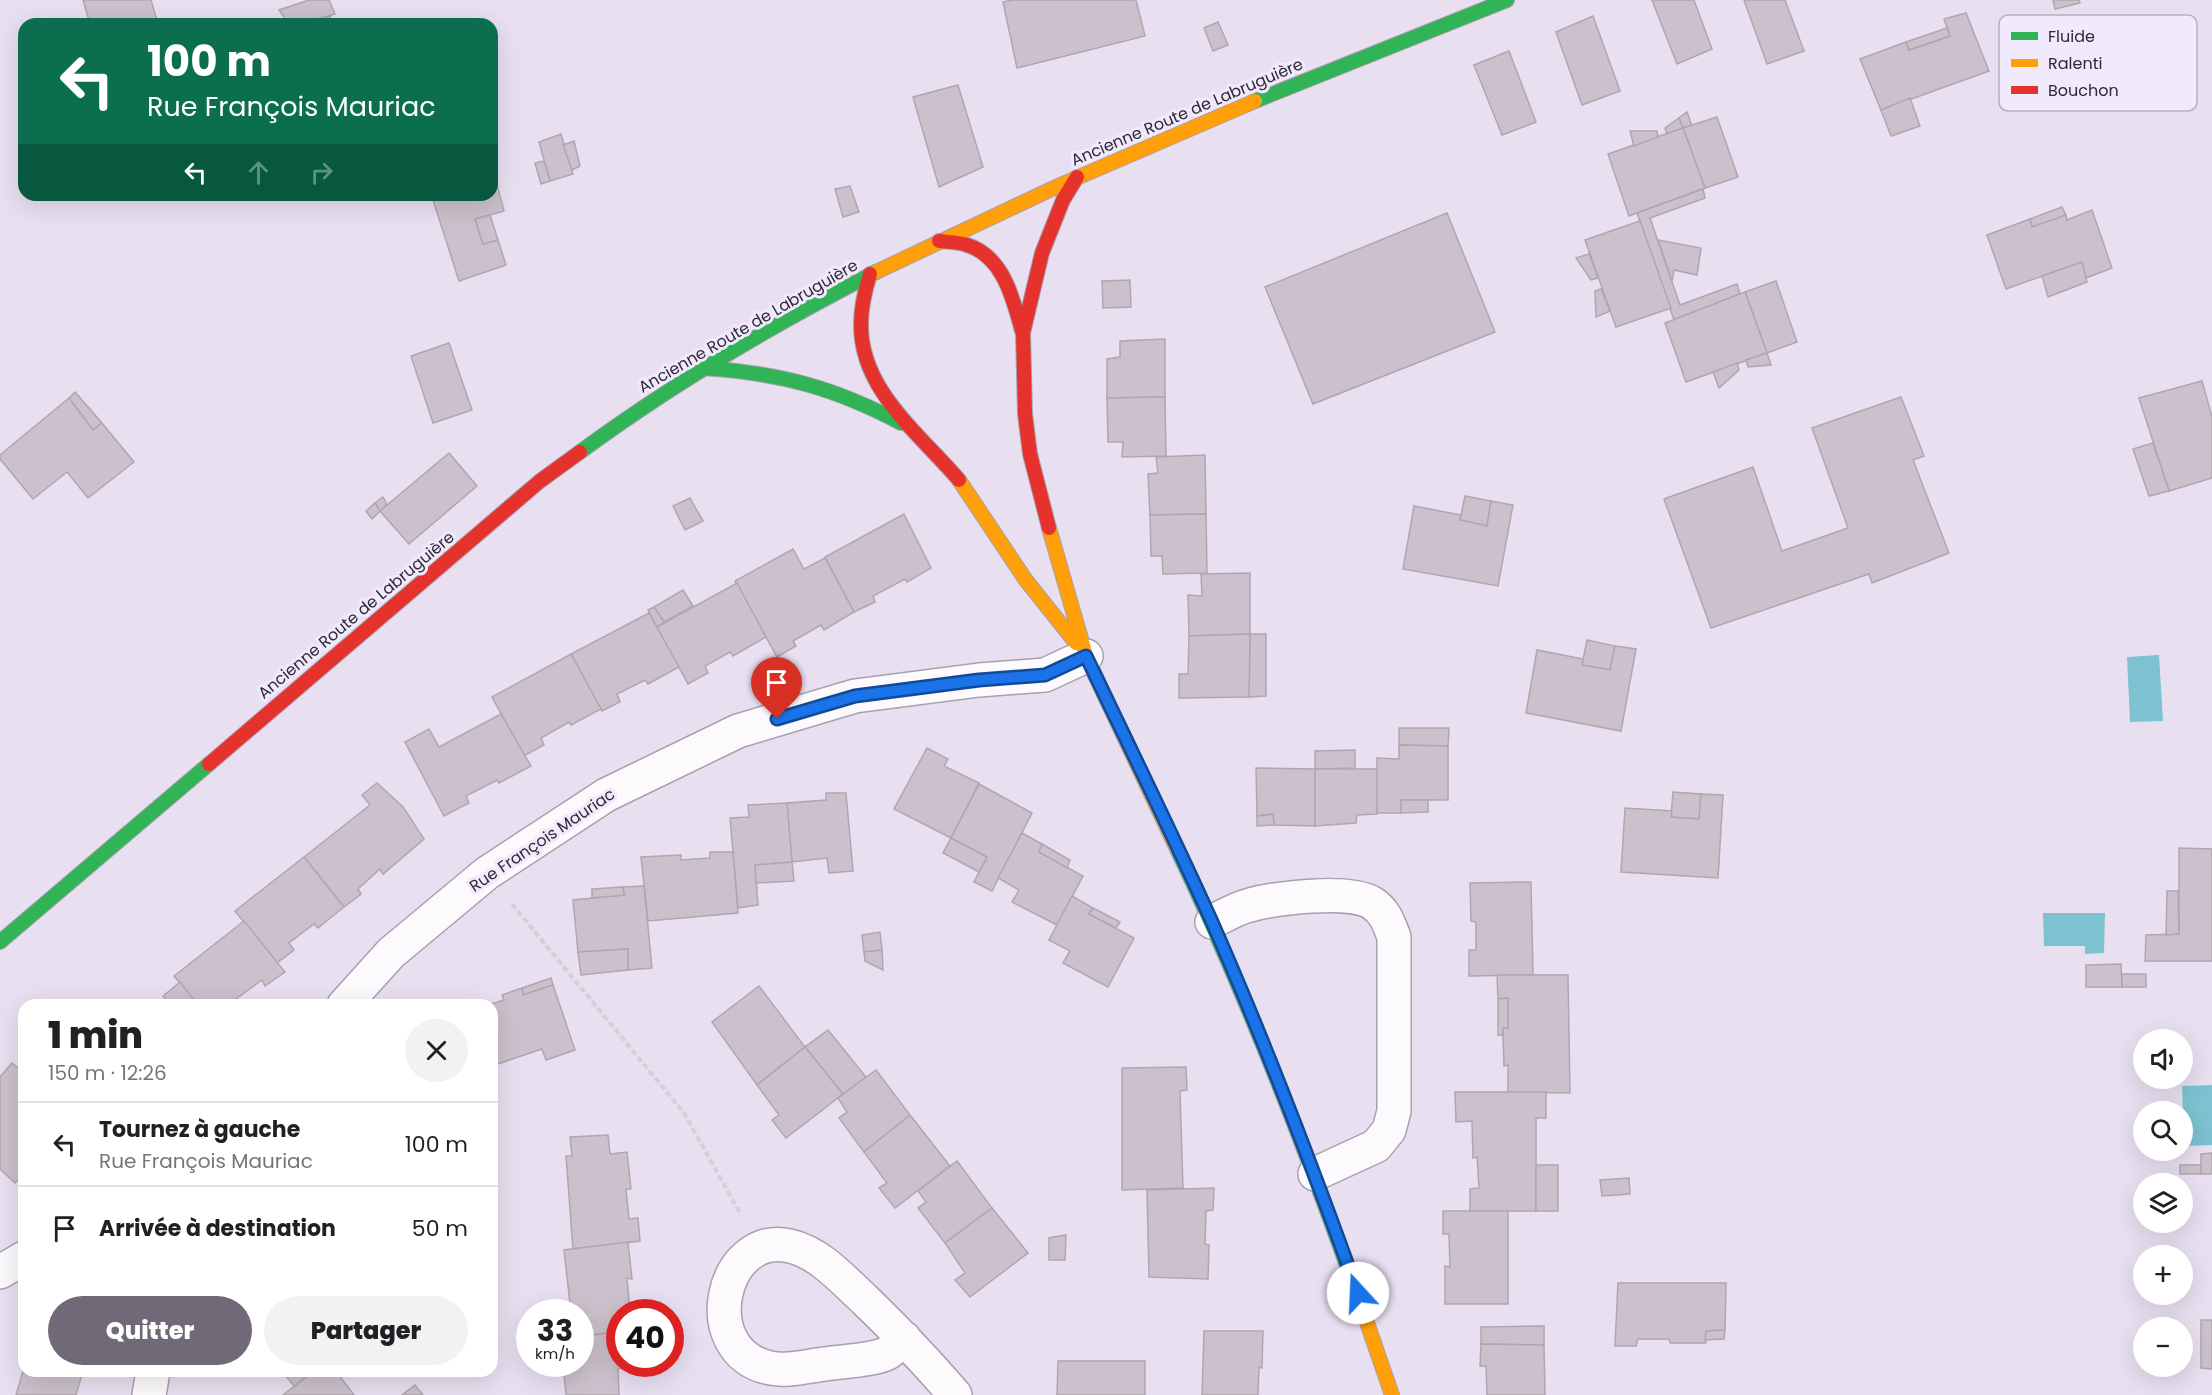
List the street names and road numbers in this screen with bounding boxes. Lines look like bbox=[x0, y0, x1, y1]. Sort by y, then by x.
street label: Ancienne Route de Labruguière bbox=[1067, 53, 1307, 171]
street label: Ancienne Route de Labruguière bbox=[634, 253, 862, 398]
street label: Ancienne Route de Labruguière bbox=[253, 526, 459, 704]
street label: Rue François Mauriac bbox=[465, 782, 620, 897]

